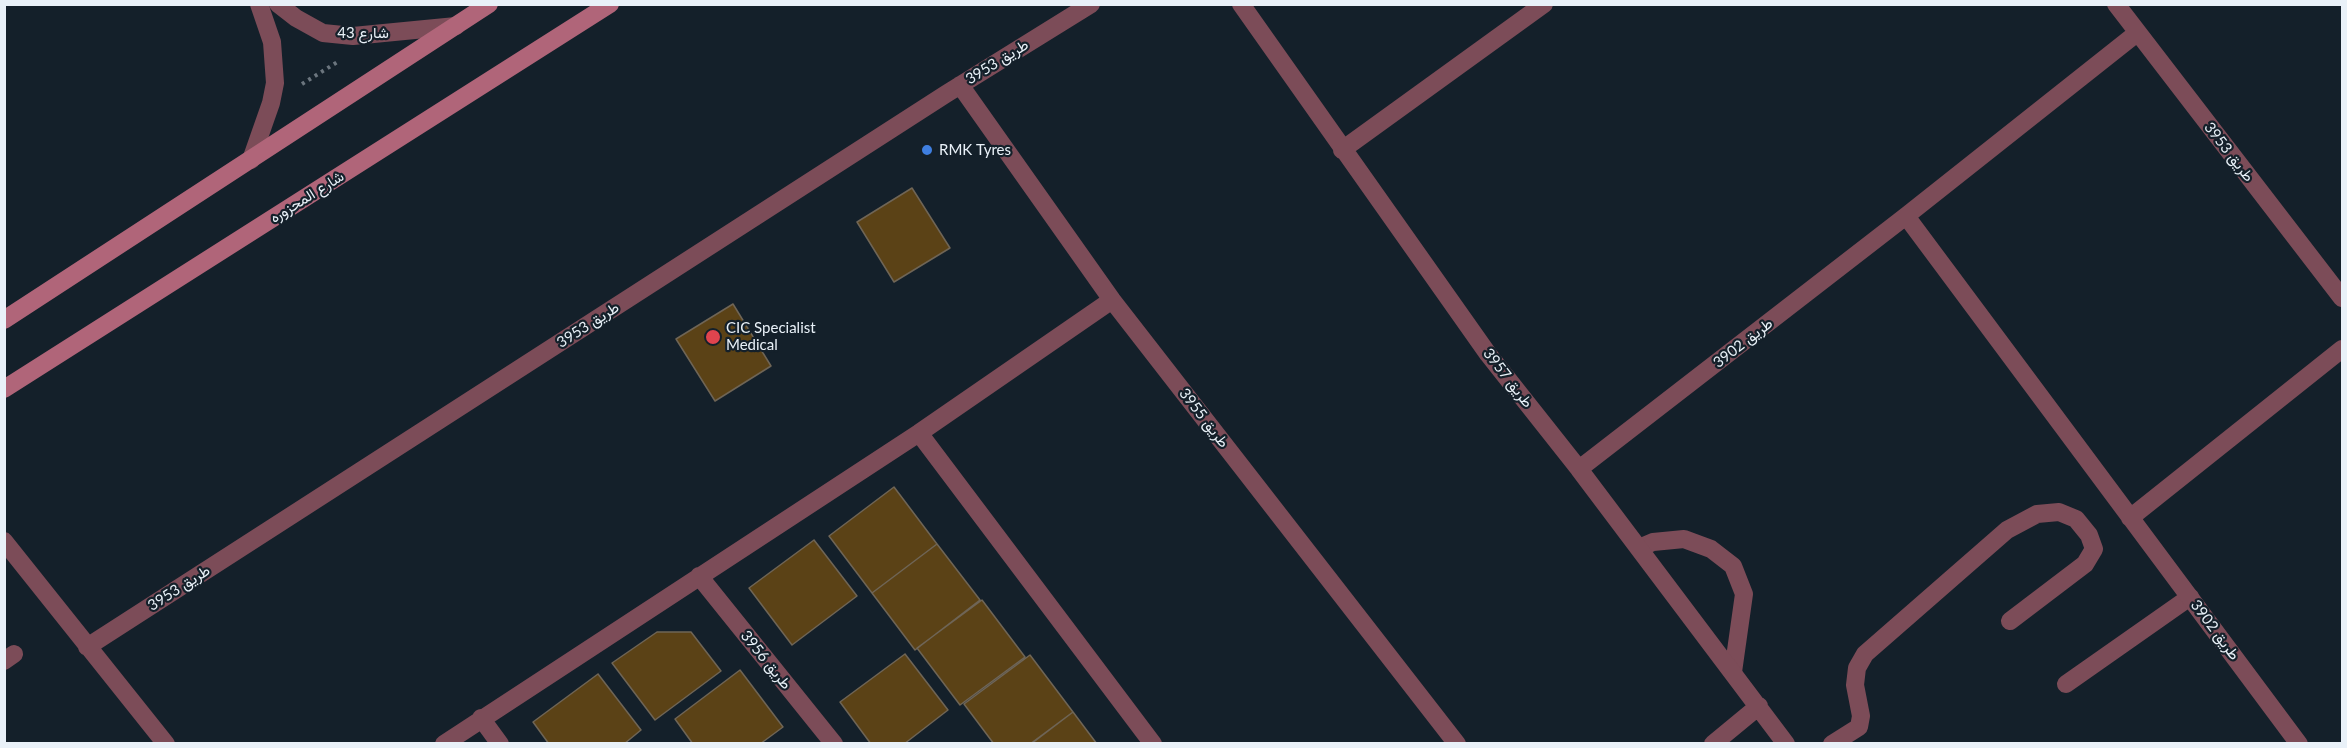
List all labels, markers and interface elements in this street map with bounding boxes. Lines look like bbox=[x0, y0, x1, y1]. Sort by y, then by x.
street label: شارع 43 bbox=[337, 24, 389, 42]
street label: طريق 3953 bbox=[962, 36, 1032, 88]
street label: طريق 3953 bbox=[2200, 119, 2258, 185]
place label: RMK Tyres bbox=[939, 141, 1011, 159]
marker: RMK Tyres bbox=[920, 143, 934, 157]
street label: شارع المحزوره bbox=[267, 167, 347, 227]
street label: طريق 3953 bbox=[554, 298, 622, 352]
street label: طريق 3902 bbox=[1710, 314, 1776, 372]
place label: CIC Specialist Medical bbox=[726, 319, 816, 354]
marker: CIC Specialist Medical bbox=[704, 328, 722, 346]
street label: طريق 3957 bbox=[1479, 345, 1537, 411]
street label: طريق 3955 bbox=[1175, 385, 1233, 451]
street label: طريق 3953 bbox=[145, 561, 213, 615]
street label: طريق 3902 bbox=[2187, 596, 2243, 664]
street label: طريق 3956 bbox=[737, 627, 795, 693]

